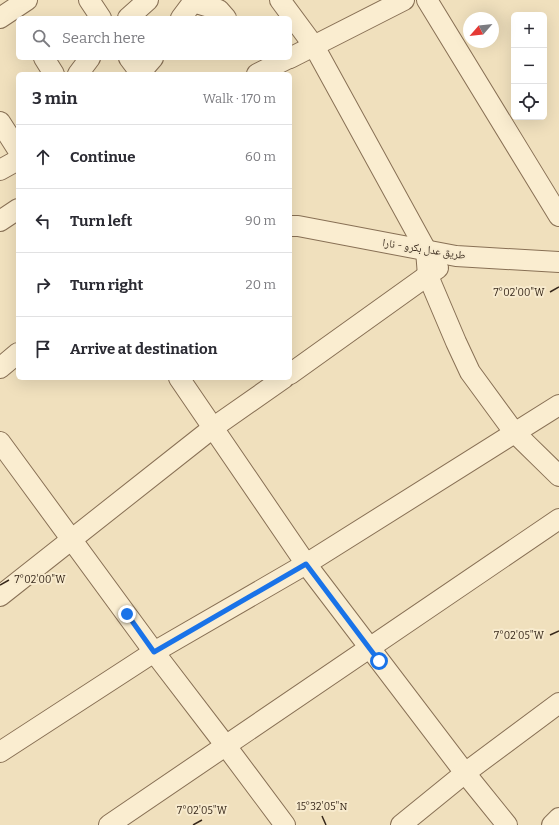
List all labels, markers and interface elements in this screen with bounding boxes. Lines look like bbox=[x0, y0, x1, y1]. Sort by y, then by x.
north arrow bbox=[463, 12, 499, 48]
map controls bbox=[511, 12, 547, 120]
button: + bbox=[511, 12, 547, 48]
search box bbox=[16, 16, 292, 60]
icon: search bbox=[30, 27, 52, 49]
text: Search here bbox=[62, 29, 145, 47]
button: − bbox=[511, 48, 547, 84]
button: locate bbox=[511, 84, 547, 120]
text: 3 min bbox=[32, 88, 77, 109]
text: Walk · 170 m bbox=[203, 91, 276, 106]
icon: ahead bbox=[32, 146, 54, 168]
text: Continue bbox=[70, 148, 136, 166]
text: 60 m bbox=[245, 149, 276, 164]
icon: left bbox=[32, 210, 54, 232]
text: Turn left bbox=[70, 212, 132, 230]
text: 90 m bbox=[245, 213, 276, 228]
street label: طريق عدل بكرو - نارا bbox=[381, 236, 467, 262]
icon: right bbox=[32, 274, 54, 296]
text: Turn right bbox=[70, 276, 143, 294]
text: 20 m bbox=[246, 277, 276, 292]
text: 7°02'00"W bbox=[494, 287, 545, 299]
icon: arrive bbox=[32, 338, 54, 360]
text: Arrive at destination bbox=[70, 340, 217, 358]
text: 7°02'00"W bbox=[15, 574, 66, 586]
route end bbox=[118, 605, 136, 623]
text: 7°02'05"W bbox=[494, 630, 545, 642]
route start bbox=[370, 652, 388, 670]
text: 15°32'05"N bbox=[297, 801, 347, 813]
text: 7°02'05"W bbox=[177, 805, 228, 817]

